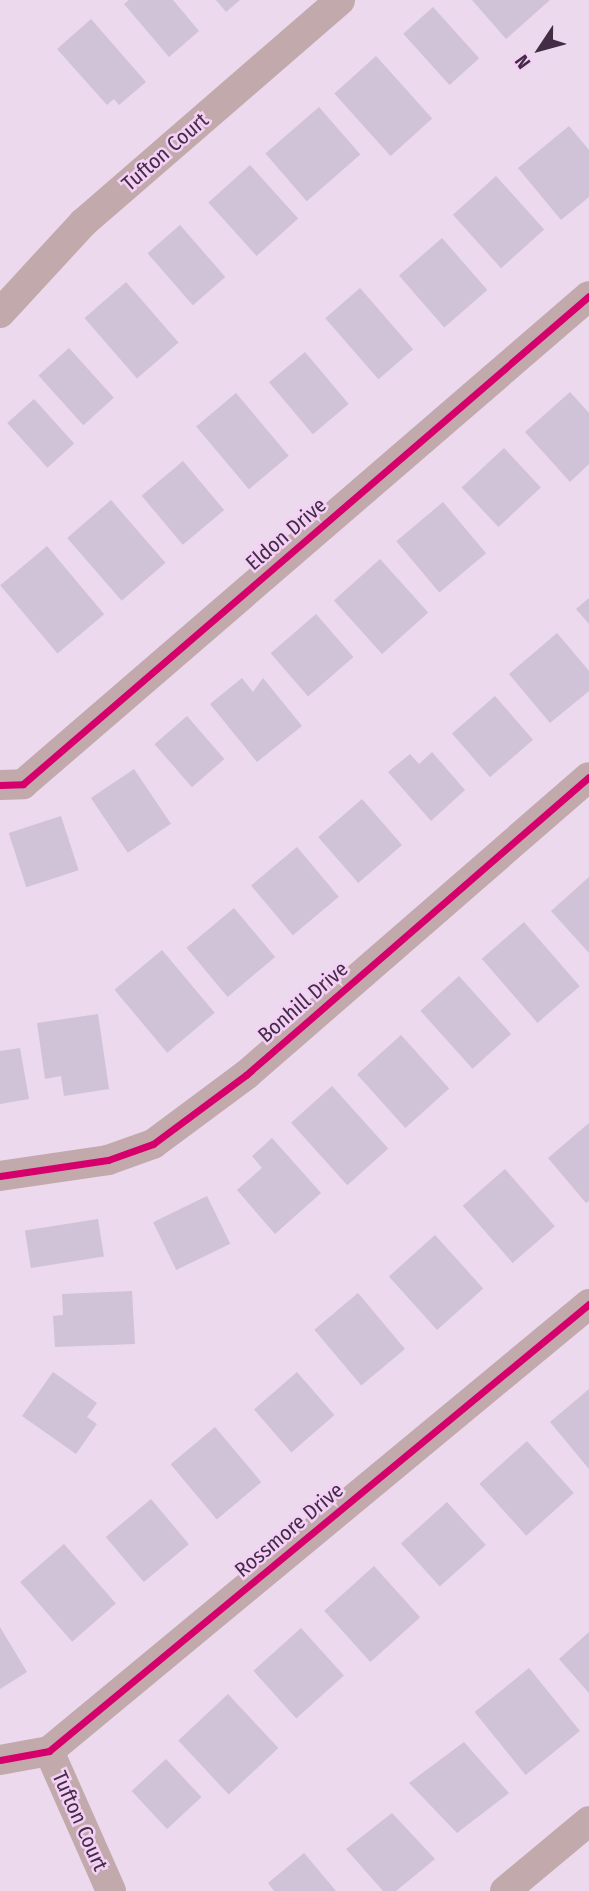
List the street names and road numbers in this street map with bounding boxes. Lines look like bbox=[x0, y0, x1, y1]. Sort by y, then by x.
street label: Tufton Court bbox=[117, 108, 213, 196]
street label: Eldon Drive bbox=[241, 492, 331, 576]
street label: Bonhill Drive bbox=[253, 956, 353, 1048]
street label: Rossmore Drive bbox=[230, 1477, 348, 1583]
street label: Tufton Court bbox=[47, 1767, 113, 1875]

